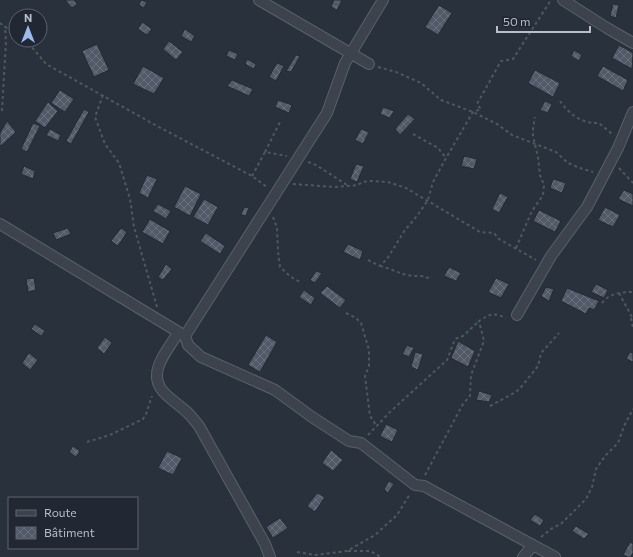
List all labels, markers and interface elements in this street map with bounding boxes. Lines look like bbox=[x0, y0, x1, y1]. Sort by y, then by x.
north arrow bbox=[8, 8, 48, 48]
scale bar bbox=[497, 8, 590, 34]
text: N bbox=[24, 11, 32, 24]
text: 50 m bbox=[503, 14, 531, 28]
legend bbox=[8, 497, 138, 549]
text: Route bbox=[44, 505, 77, 519]
text: Bâtiment bbox=[44, 525, 95, 539]

